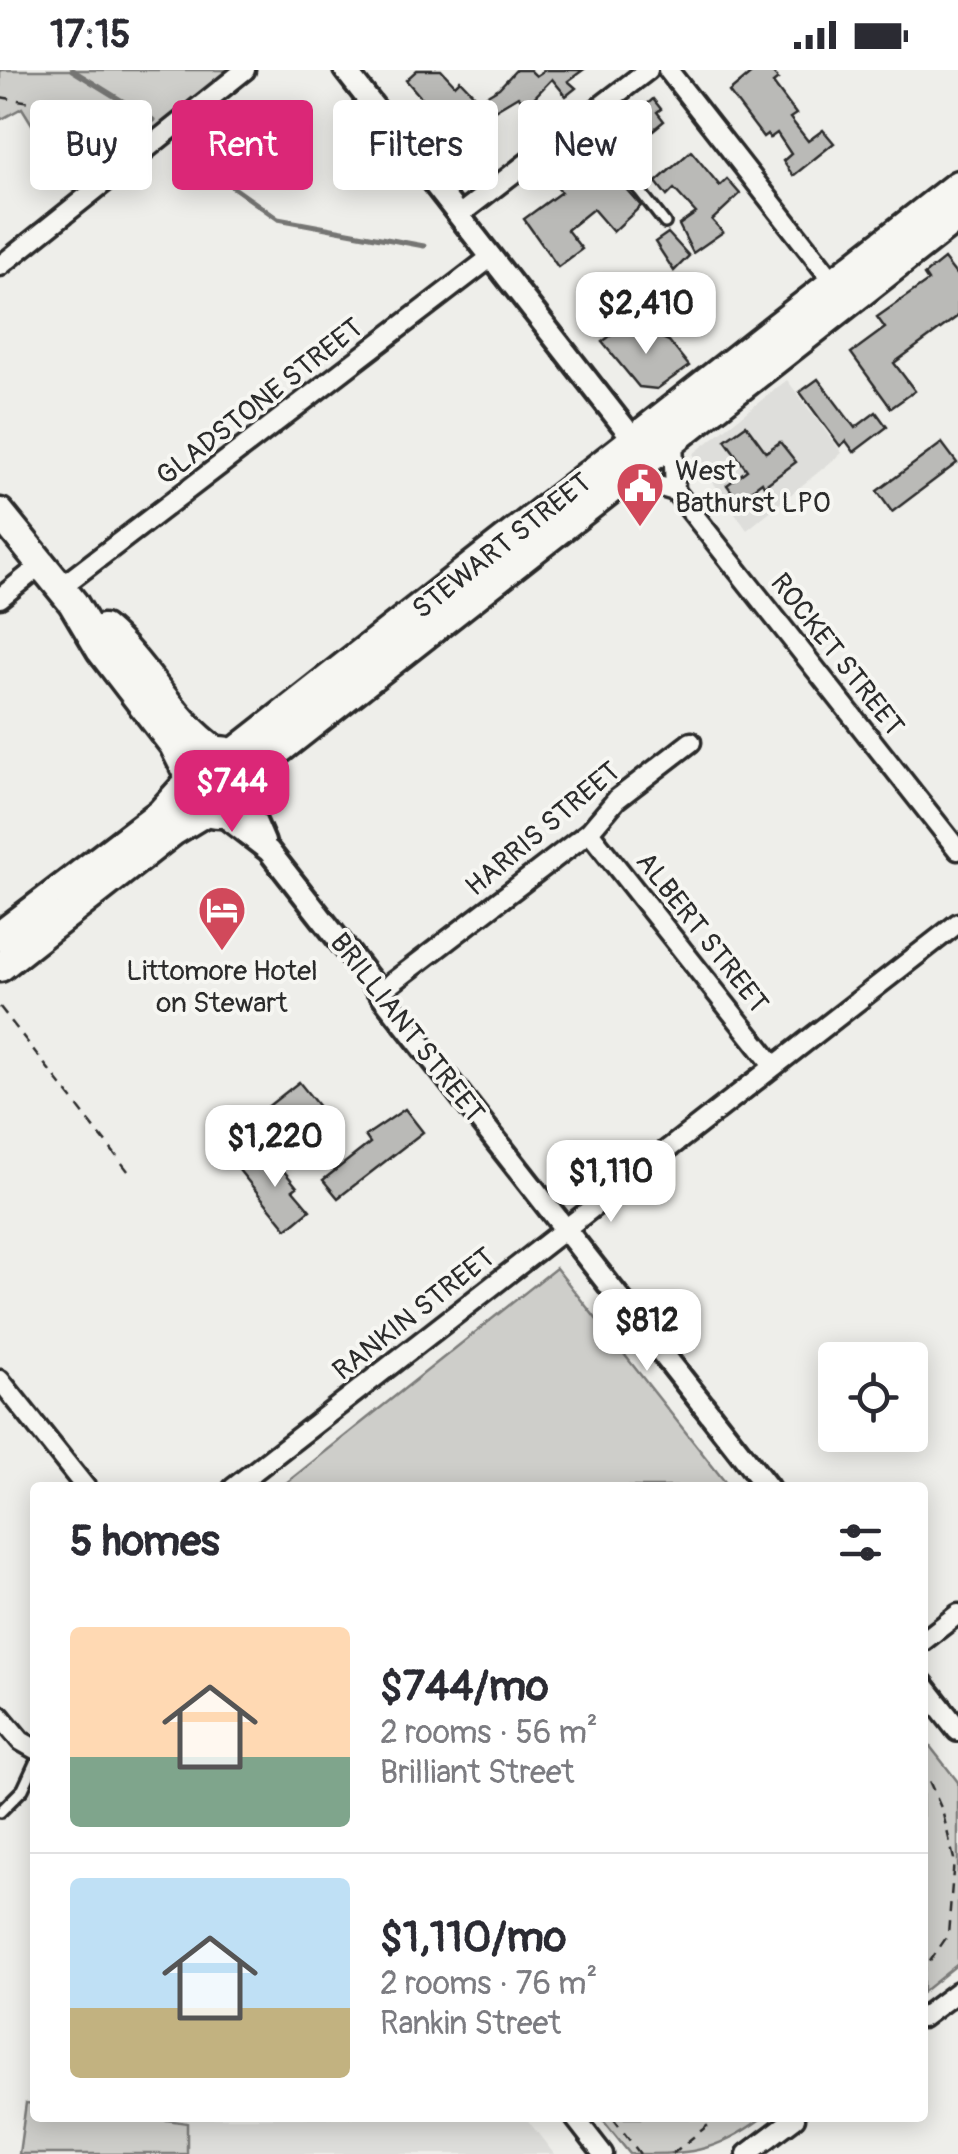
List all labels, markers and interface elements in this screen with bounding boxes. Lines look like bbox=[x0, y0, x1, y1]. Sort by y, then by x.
text: 17:15 bbox=[50, 11, 131, 59]
chip: Buy bbox=[30, 100, 152, 190]
chip: Rent bbox=[172, 100, 313, 190]
chip: Filters bbox=[333, 100, 498, 190]
chip: New bbox=[518, 100, 652, 190]
pin: $2,410 bbox=[565, 272, 727, 357]
text: $2,410 bbox=[598, 284, 694, 324]
street label: GLADSTONE STREET bbox=[150, 311, 370, 494]
place label: West Bathurst LPO bbox=[675, 454, 830, 521]
public building icon: West Bathurst LPO bbox=[614, 460, 666, 528]
street label: STEWART STREET bbox=[405, 465, 598, 627]
street label: ROCKET STREET bbox=[762, 566, 911, 743]
pin: $744 bbox=[173, 750, 291, 835]
street label: HARRIS STREET bbox=[458, 754, 628, 904]
text: $744 bbox=[196, 762, 268, 802]
street label: ALBERT STREET bbox=[628, 845, 776, 1021]
hotel icon: Littomore Hotel on Stewart bbox=[196, 884, 248, 952]
street label: BRILLIANT STREET bbox=[322, 926, 492, 1130]
place label: Littomore Hotel on Stewart bbox=[126, 954, 318, 1021]
pin: $1,220 bbox=[194, 1105, 356, 1190]
text: $1,220 bbox=[227, 1117, 323, 1157]
pin: $1,110 bbox=[530, 1140, 692, 1225]
text: $1,110 bbox=[569, 1152, 653, 1192]
street label: RANKIN STREET bbox=[326, 1240, 502, 1388]
pin: $812 bbox=[588, 1289, 706, 1374]
text: $812 bbox=[615, 1301, 679, 1341]
map controls bbox=[818, 1342, 928, 1452]
button: locate bbox=[818, 1342, 928, 1452]
icon: filters bbox=[833, 1515, 888, 1570]
text: 5 homes bbox=[70, 1516, 220, 1568]
text: $744/mo bbox=[380, 1661, 549, 1713]
icon: home bbox=[150, 1667, 270, 1787]
text: 2 rooms · 56 m² bbox=[380, 1713, 598, 1753]
text: Brilliant Street bbox=[380, 1753, 575, 1793]
text: $1,110/mo bbox=[380, 1912, 566, 1964]
icon: home bbox=[150, 1918, 270, 2038]
text: 2 rooms · 76 m² bbox=[380, 1964, 597, 2004]
text: Rankin Street bbox=[380, 2004, 561, 2044]

